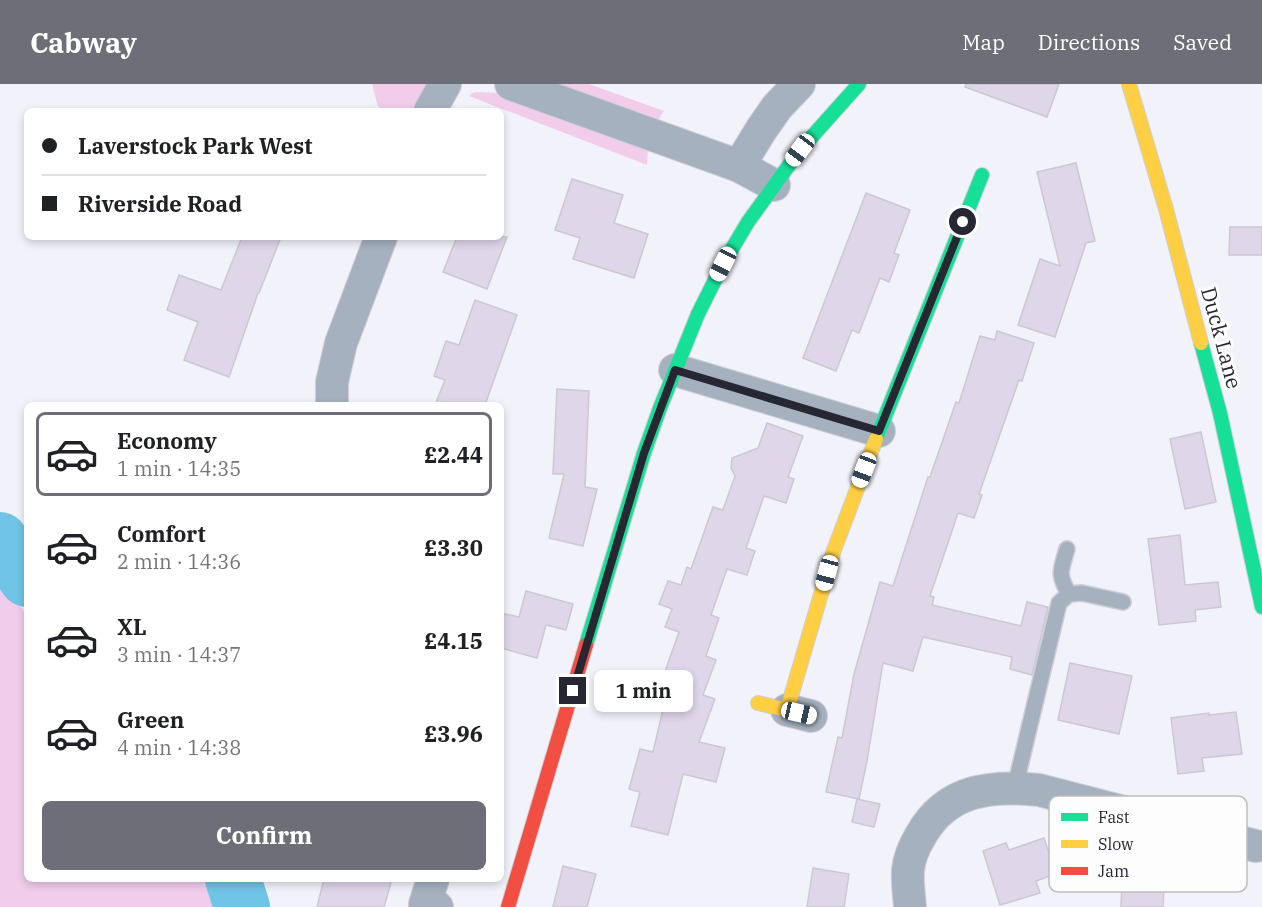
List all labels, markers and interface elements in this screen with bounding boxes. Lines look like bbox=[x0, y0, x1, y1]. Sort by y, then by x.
text: Cabway bbox=[30, 24, 137, 61]
text: Map bbox=[962, 28, 1005, 56]
text: Directions bbox=[1038, 28, 1140, 56]
text: Saved bbox=[1173, 28, 1232, 56]
car bbox=[782, 130, 818, 170]
text: Laverstock Park West bbox=[78, 131, 312, 160]
text: Riverside Road bbox=[78, 189, 242, 218]
route start bbox=[949, 208, 976, 235]
car bbox=[707, 244, 739, 284]
street label: Duck Lane bbox=[1195, 284, 1249, 392]
text: Economy bbox=[117, 426, 217, 455]
icon: car bbox=[45, 427, 99, 481]
text: £2.44 bbox=[424, 440, 483, 469]
car bbox=[849, 450, 879, 490]
text: 1 min · 14:35 bbox=[117, 455, 241, 482]
text: Comfort bbox=[117, 519, 206, 548]
icon: car bbox=[45, 520, 99, 574]
text: £3.30 bbox=[424, 533, 483, 562]
text: 2 min · 14:36 bbox=[117, 548, 241, 575]
car bbox=[814, 553, 840, 593]
text: XL bbox=[117, 612, 147, 641]
icon: car bbox=[45, 613, 99, 667]
text: £4.15 bbox=[424, 626, 483, 655]
text: 3 min · 14:37 bbox=[117, 641, 241, 668]
callout: 1 min bbox=[594, 670, 693, 712]
route end bbox=[559, 677, 586, 704]
text: 1 min bbox=[616, 677, 672, 704]
car bbox=[779, 700, 819, 726]
text: Green bbox=[117, 705, 184, 734]
icon: car bbox=[45, 706, 99, 760]
text: £3.96 bbox=[424, 719, 483, 748]
text: 4 min · 14:38 bbox=[117, 734, 241, 761]
legend bbox=[1049, 796, 1247, 892]
button: Confirm bbox=[42, 801, 486, 870]
text: Fast bbox=[1098, 807, 1130, 827]
text: Slow bbox=[1098, 834, 1134, 854]
text: Jam bbox=[1098, 861, 1129, 881]

